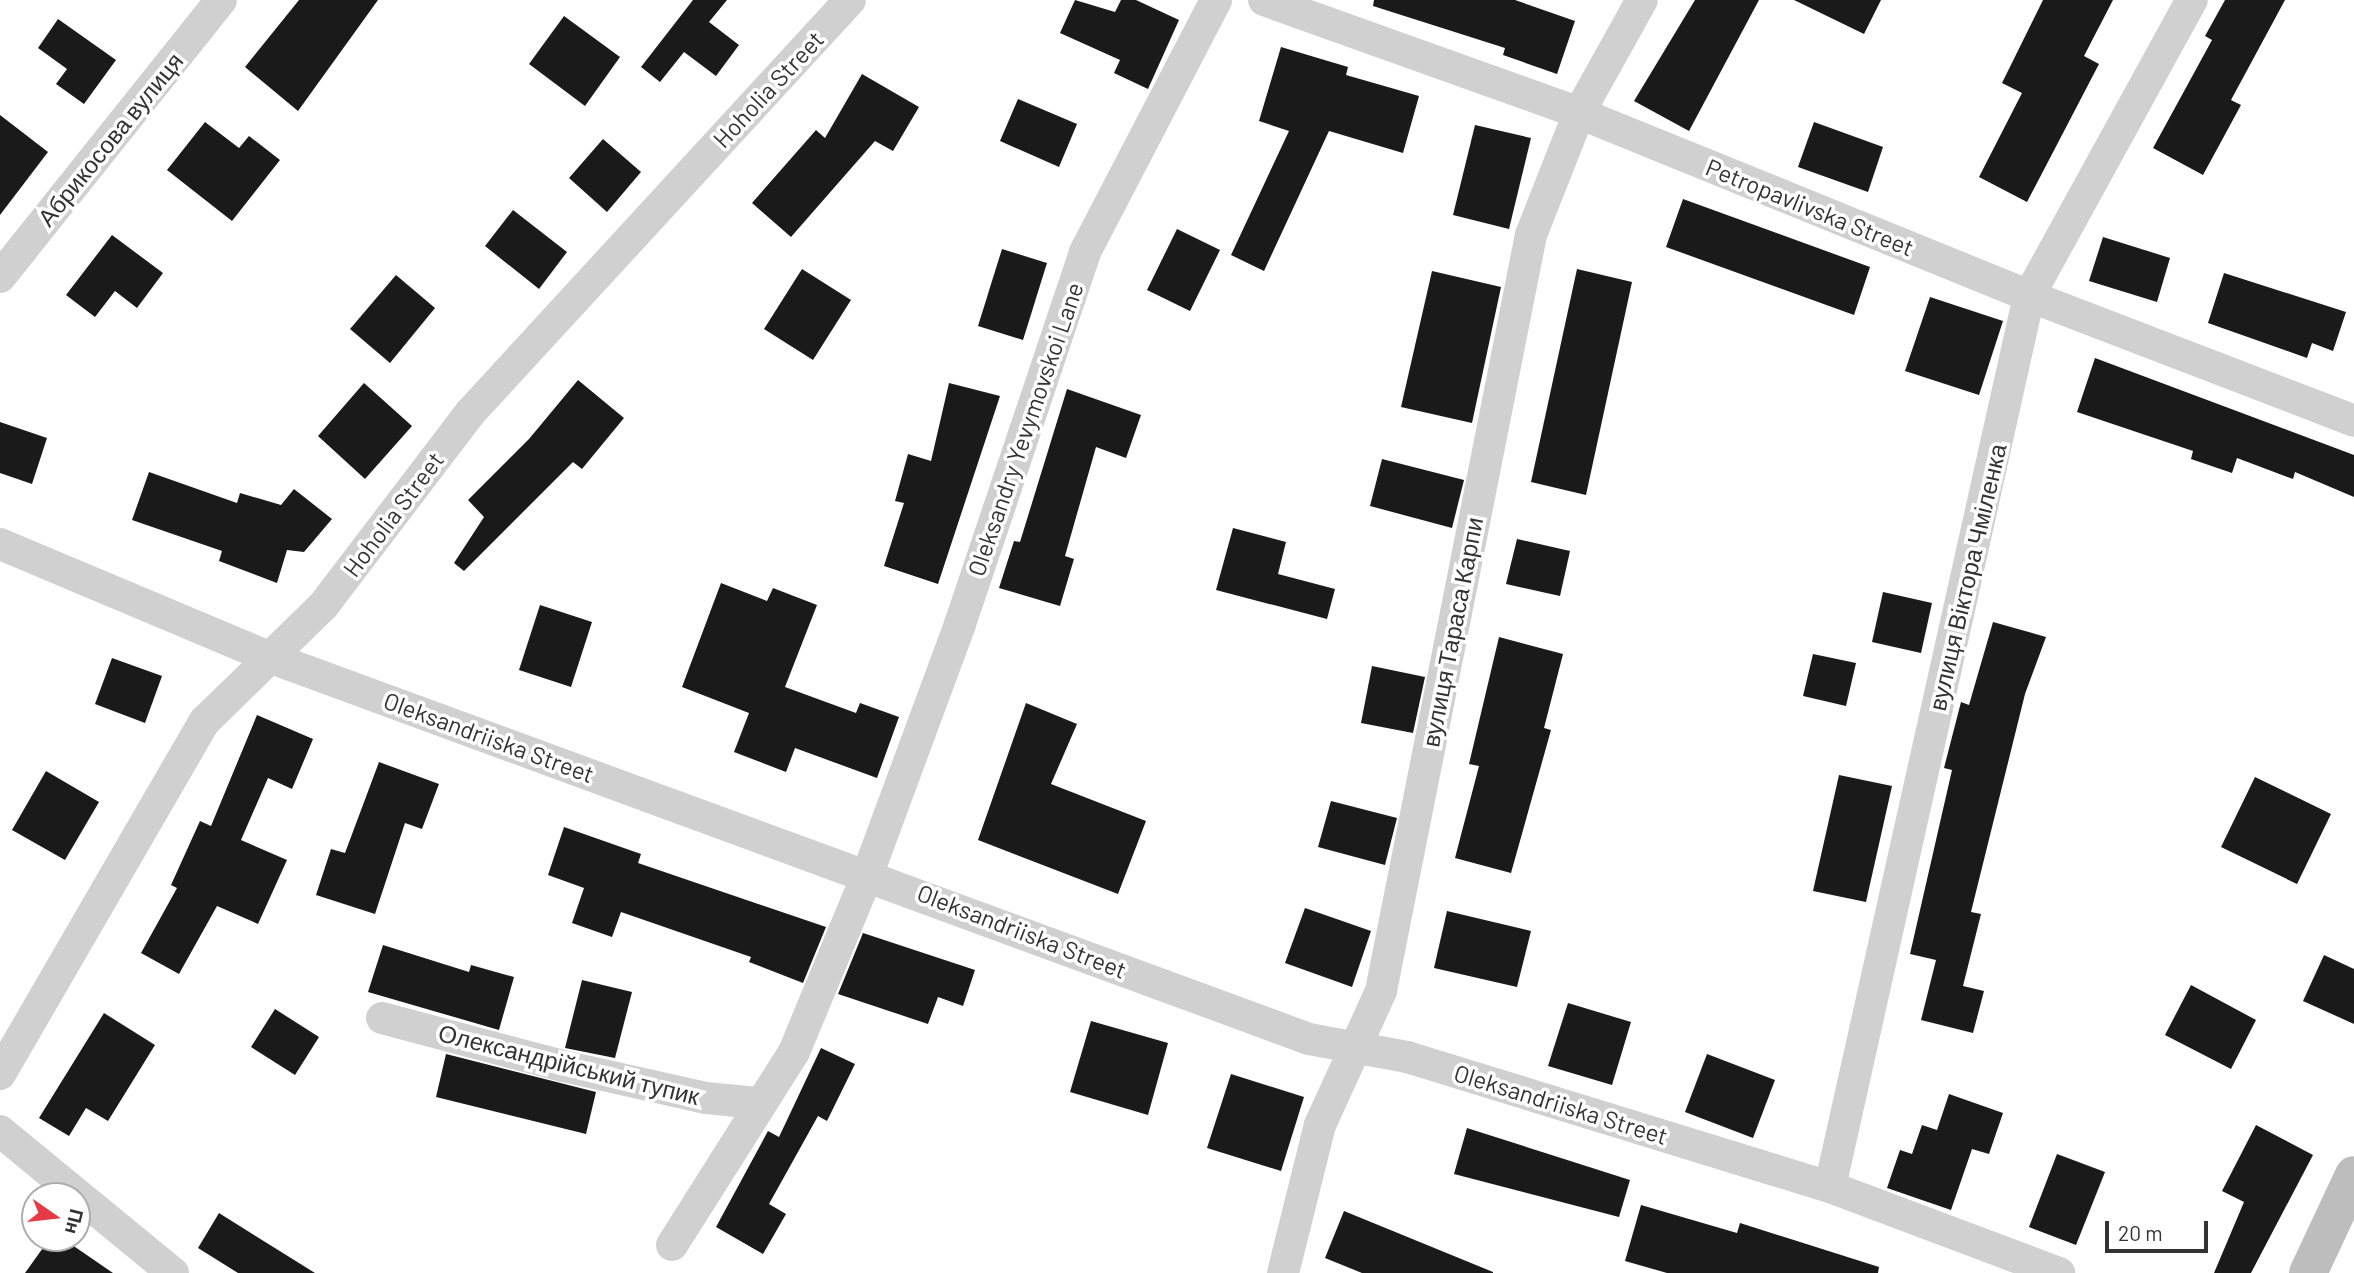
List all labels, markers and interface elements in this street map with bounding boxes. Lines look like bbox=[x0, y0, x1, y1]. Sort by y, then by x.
street label: Hoholia Street bbox=[707, 25, 829, 153]
street label: Абрикосова вулиця bbox=[31, 47, 189, 231]
street label: Petropavlivska Street bbox=[1702, 152, 1918, 262]
street label: Oleksandry Yevymovskoi Lane bbox=[961, 278, 1089, 580]
street label: вулиця Віктора Чміленка bbox=[1922, 441, 2012, 713]
street label: Hoholia Street bbox=[337, 446, 449, 582]
street label: вулиця Тараса Карпи bbox=[1416, 515, 1488, 749]
street label: Oleksandriiska Street bbox=[380, 686, 598, 788]
street label: Oleksandriiska Street bbox=[913, 878, 1131, 984]
street label: Олександрійський тупик bbox=[436, 1018, 702, 1110]
street label: Oleksandriiska Street bbox=[1451, 1058, 1671, 1150]
north arrow bbox=[21, 1182, 91, 1252]
scale bar bbox=[2109, 1206, 2212, 1250]
text: Пн bbox=[61, 1207, 89, 1237]
text: 20 m bbox=[2118, 1220, 2163, 1245]

